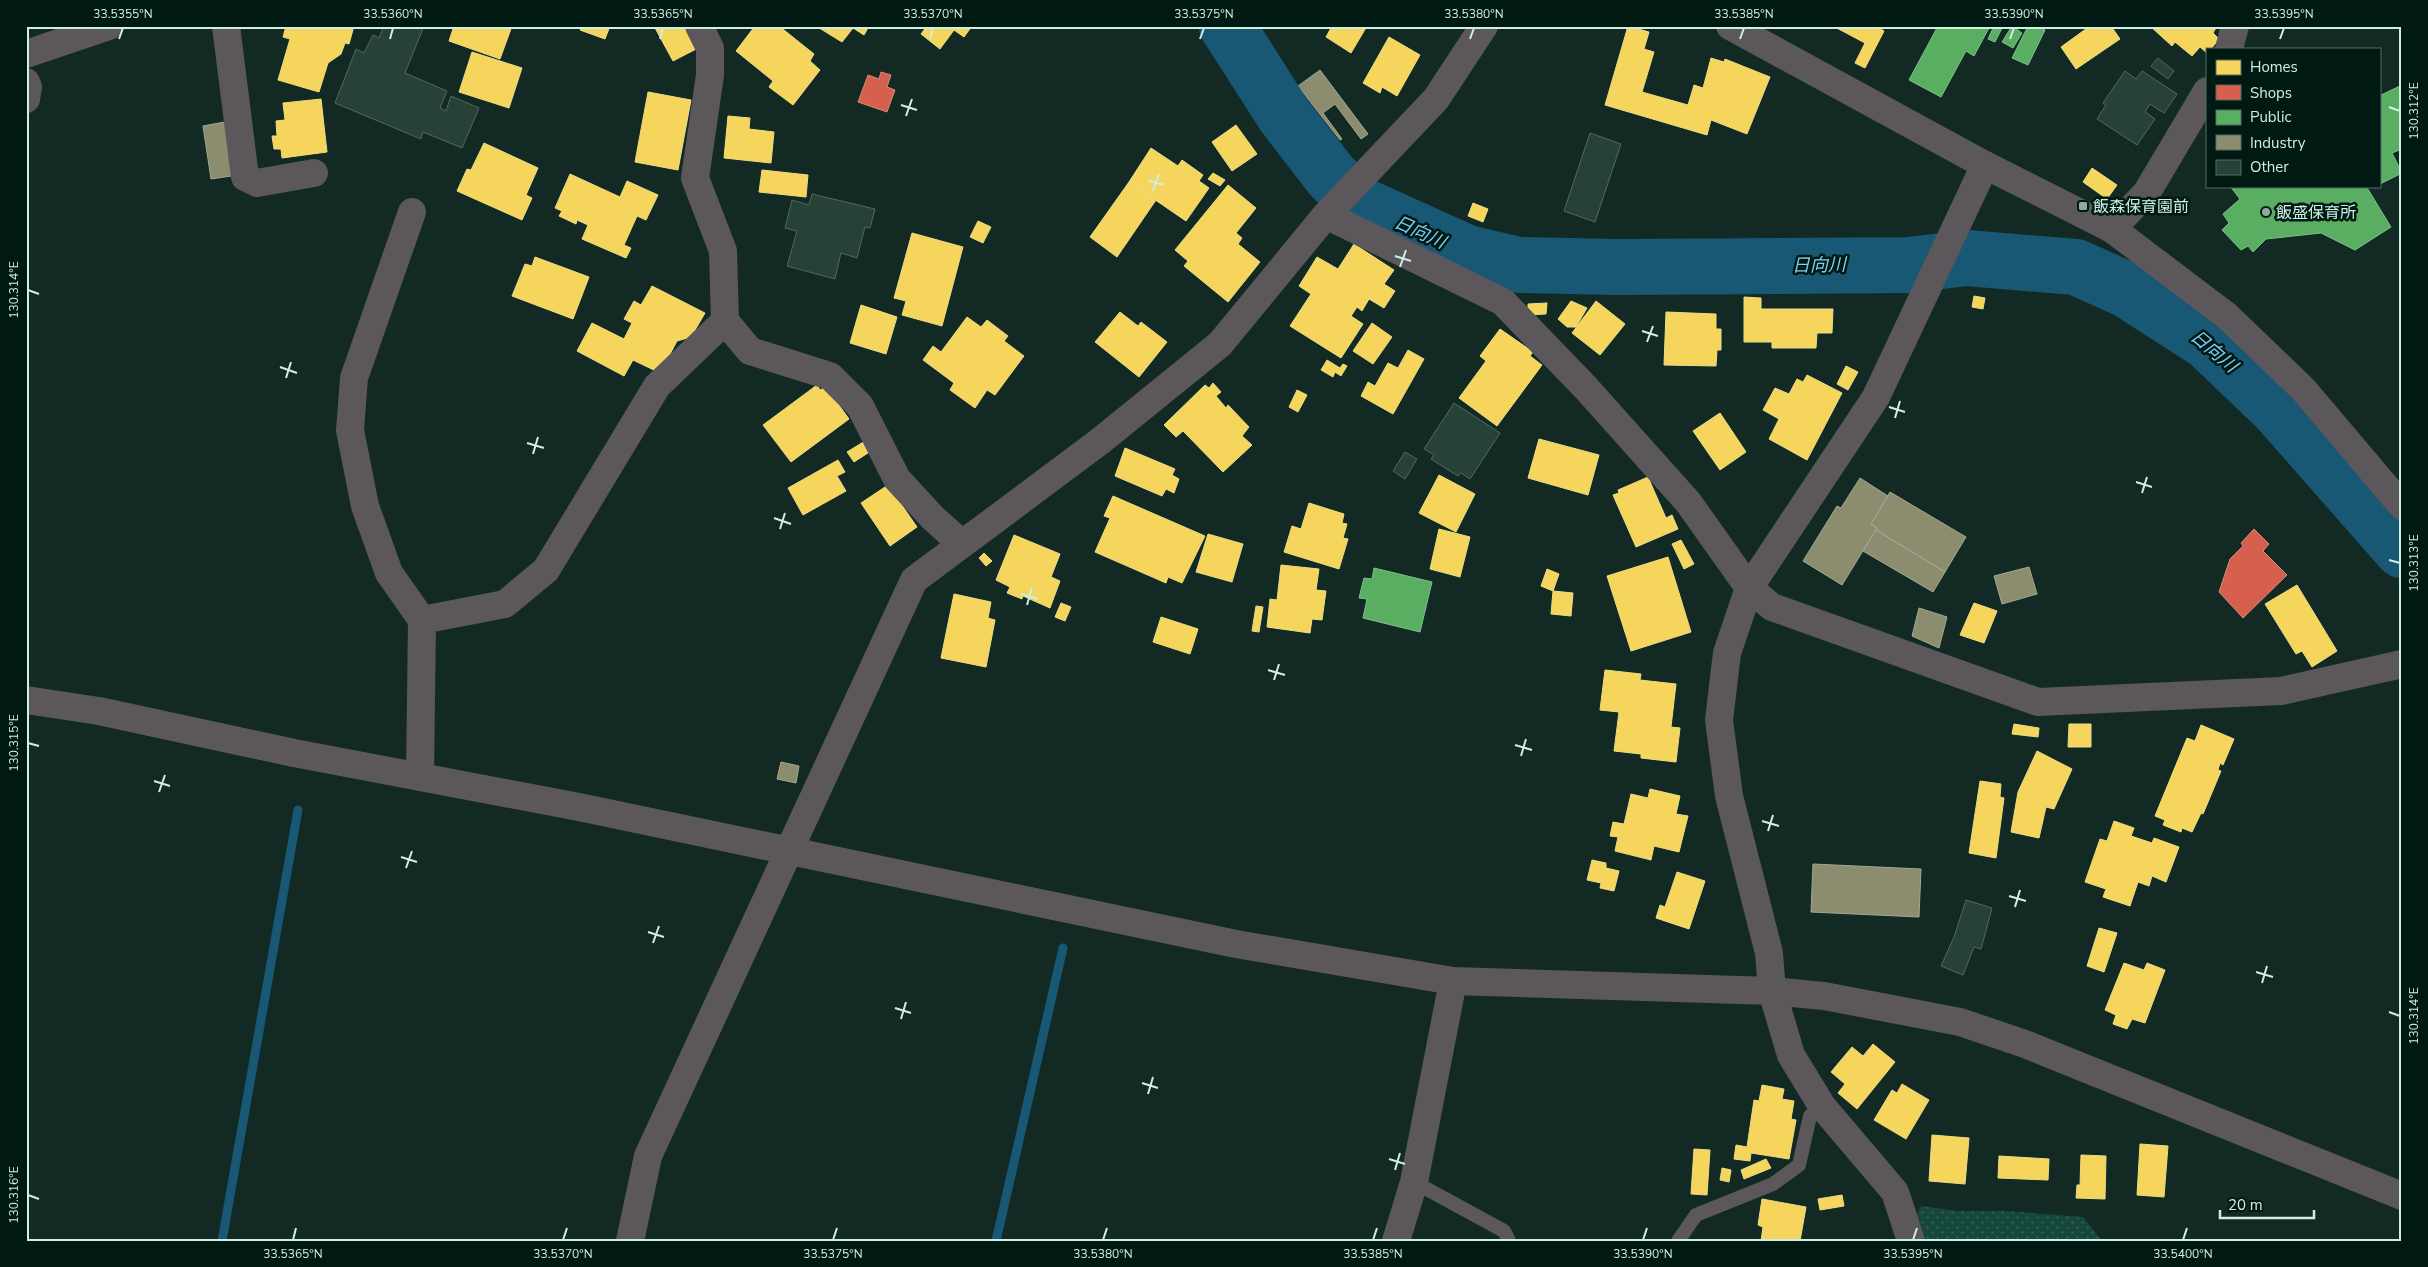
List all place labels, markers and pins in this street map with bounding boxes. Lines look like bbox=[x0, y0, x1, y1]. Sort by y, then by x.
place label: 飯森保育園前 bbox=[2093, 196, 2189, 218]
marker: 飯森保育園前 bbox=[2077, 200, 2089, 212]
place label: 飯盛保育所 bbox=[2276, 202, 2356, 224]
marker: 飯盛保育所 bbox=[2260, 206, 2272, 218]

